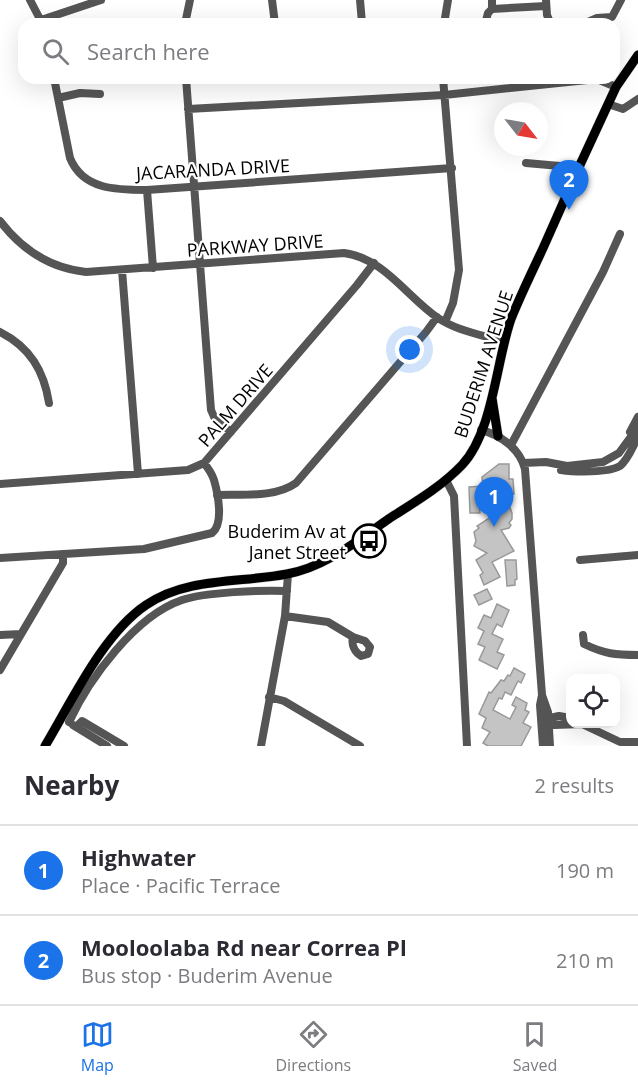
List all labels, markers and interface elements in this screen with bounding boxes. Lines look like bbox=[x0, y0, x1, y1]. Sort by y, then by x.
search box bbox=[18, 18, 620, 84]
icon: search bbox=[39, 35, 72, 68]
text: Search here bbox=[87, 36, 210, 66]
north arrow bbox=[494, 102, 548, 156]
street label: JACARANDA DRIVE bbox=[133, 153, 291, 185]
pin: 2 bbox=[550, 160, 588, 210]
street label: PARKWAY DRIVE bbox=[186, 228, 324, 262]
street label: BUDERIM AVENUE bbox=[448, 287, 518, 441]
your location bbox=[395, 335, 424, 364]
street label: PALM DRIVE bbox=[192, 358, 278, 452]
pin: 1 bbox=[474, 478, 514, 527]
place label: Buderim Av at Janet Street bbox=[228, 519, 346, 564]
bus stop icon: Buderim Av at Janet Street bbox=[351, 523, 387, 559]
map controls bbox=[566, 674, 620, 728]
button: locate bbox=[566, 674, 620, 728]
text: Nearby bbox=[24, 767, 119, 803]
text: 2 results bbox=[534, 772, 614, 799]
text: Highwater bbox=[81, 842, 196, 872]
text: 1 bbox=[38, 857, 49, 884]
text: 190 m bbox=[556, 857, 614, 884]
text: Place · Pacific Terrace bbox=[81, 872, 281, 899]
text: Mooloolaba Rd near Correa Pl bbox=[81, 932, 407, 962]
text: 2 bbox=[38, 947, 49, 974]
text: 210 m bbox=[556, 947, 614, 974]
text: Bus stop · Buderim Avenue bbox=[81, 962, 333, 989]
tab: Map bbox=[81, 1018, 114, 1076]
tab: Directions bbox=[275, 1018, 351, 1076]
tab: Saved bbox=[513, 1018, 557, 1076]

